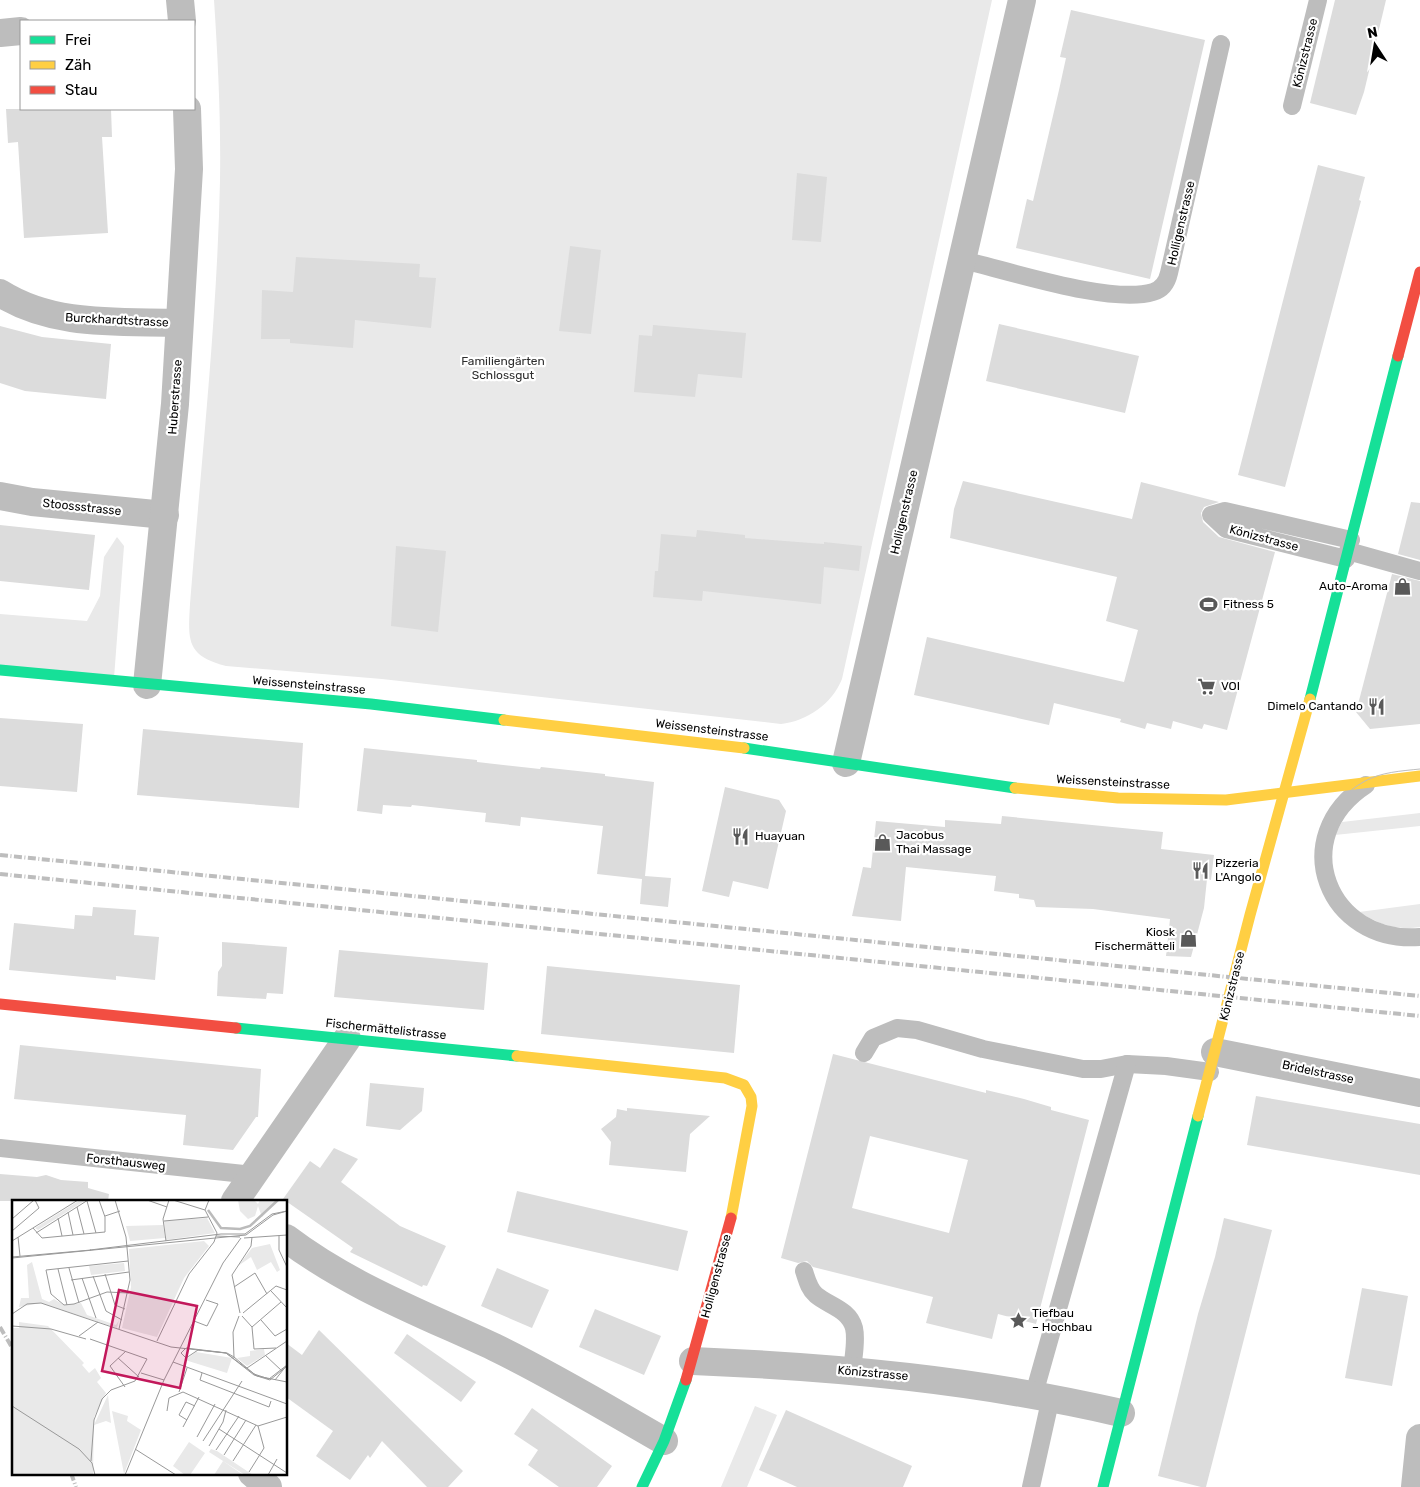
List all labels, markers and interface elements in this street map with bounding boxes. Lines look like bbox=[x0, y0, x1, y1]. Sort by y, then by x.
street label: Könizstrasse bbox=[1290, 17, 1320, 89]
legend bbox=[20, 20, 195, 110]
north arrow bbox=[1350, 20, 1400, 70]
text: N bbox=[1366, 23, 1379, 42]
text: Frei bbox=[65, 31, 91, 49]
text: Zäh bbox=[65, 56, 91, 74]
text: Stau bbox=[65, 81, 98, 99]
street label: Holligenstrasse bbox=[1164, 179, 1198, 267]
street label: Burckhardtstrasse bbox=[65, 310, 169, 330]
park label: Familiengärten Schlossgut bbox=[461, 354, 545, 382]
street label: Huberstrasse bbox=[165, 359, 185, 435]
street label: Holligenstrasse bbox=[887, 468, 921, 556]
street label: Stoossstrasse bbox=[42, 496, 122, 518]
street label: Könizstrasse bbox=[1228, 522, 1300, 554]
shop icon: Auto-Aroma bbox=[1392, 576, 1412, 596]
place label: Auto-Aroma bbox=[1319, 579, 1388, 593]
sports icon: Fitness 5 bbox=[1199, 594, 1219, 614]
place label: Fitness 5 bbox=[1223, 597, 1274, 611]
street label: Weissensteinstrasse bbox=[252, 673, 367, 697]
supermarket icon: VOI bbox=[1197, 676, 1217, 696]
place label: VOI bbox=[1221, 679, 1240, 693]
restaurant icon: Dimelo Cantando bbox=[1367, 696, 1387, 716]
place label: Dimelo Cantando bbox=[1267, 699, 1363, 713]
street label: Weissensteinstrasse bbox=[655, 716, 770, 744]
street label: Weissensteinstrasse bbox=[1056, 772, 1170, 792]
restaurant icon: Huayuan bbox=[731, 826, 751, 846]
place label: Jacobus Thai Massage bbox=[896, 828, 972, 856]
place label: Huayuan bbox=[755, 829, 805, 843]
shop icon: Jacobus Thai Massage bbox=[872, 832, 892, 852]
place label: Pizzeria L'Angolo bbox=[1215, 856, 1262, 884]
restaurant icon: Pizzeria L'Angolo bbox=[1191, 860, 1211, 880]
place label: Kiosk Fischermätteli bbox=[1095, 925, 1176, 953]
shop icon: Kiosk Fischermätteli bbox=[1179, 929, 1199, 949]
street label: Könizstrasse bbox=[1217, 950, 1247, 1022]
street label: Fischermättelistrasse bbox=[325, 1016, 447, 1042]
street label: Bridelstrasse bbox=[1281, 1058, 1355, 1087]
street label: Forsthausweg bbox=[86, 1151, 166, 1173]
inset map bbox=[12, 1200, 288, 1474]
street label: Holligenstrasse bbox=[698, 1232, 734, 1319]
place label: Tiefbau – Hochbau bbox=[1032, 1306, 1092, 1334]
place icon: Tiefbau – Hochbau bbox=[1008, 1310, 1028, 1330]
street label: Könizstrasse bbox=[837, 1363, 909, 1383]

